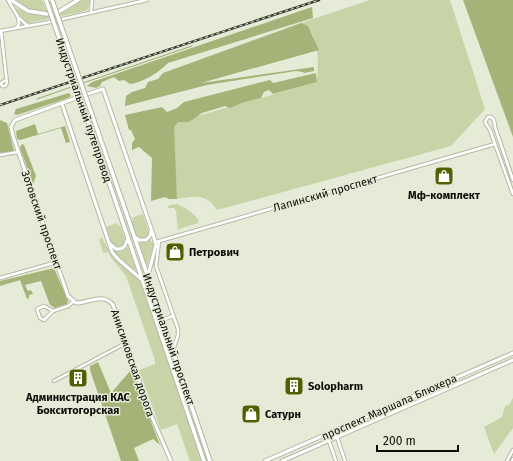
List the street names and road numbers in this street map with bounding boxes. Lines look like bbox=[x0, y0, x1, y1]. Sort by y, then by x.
street label: Индустриальный путепровод bbox=[53, 36, 114, 184]
street label: Зотовский проспект bbox=[18, 169, 65, 272]
street label: Лапинский проспект bbox=[272, 172, 379, 215]
street label: Индустриальный проспект bbox=[140, 271, 197, 407]
street label: Анисимовская дорога bbox=[108, 308, 157, 419]
street label: проспект Маршала Блюхера bbox=[320, 372, 459, 443]

